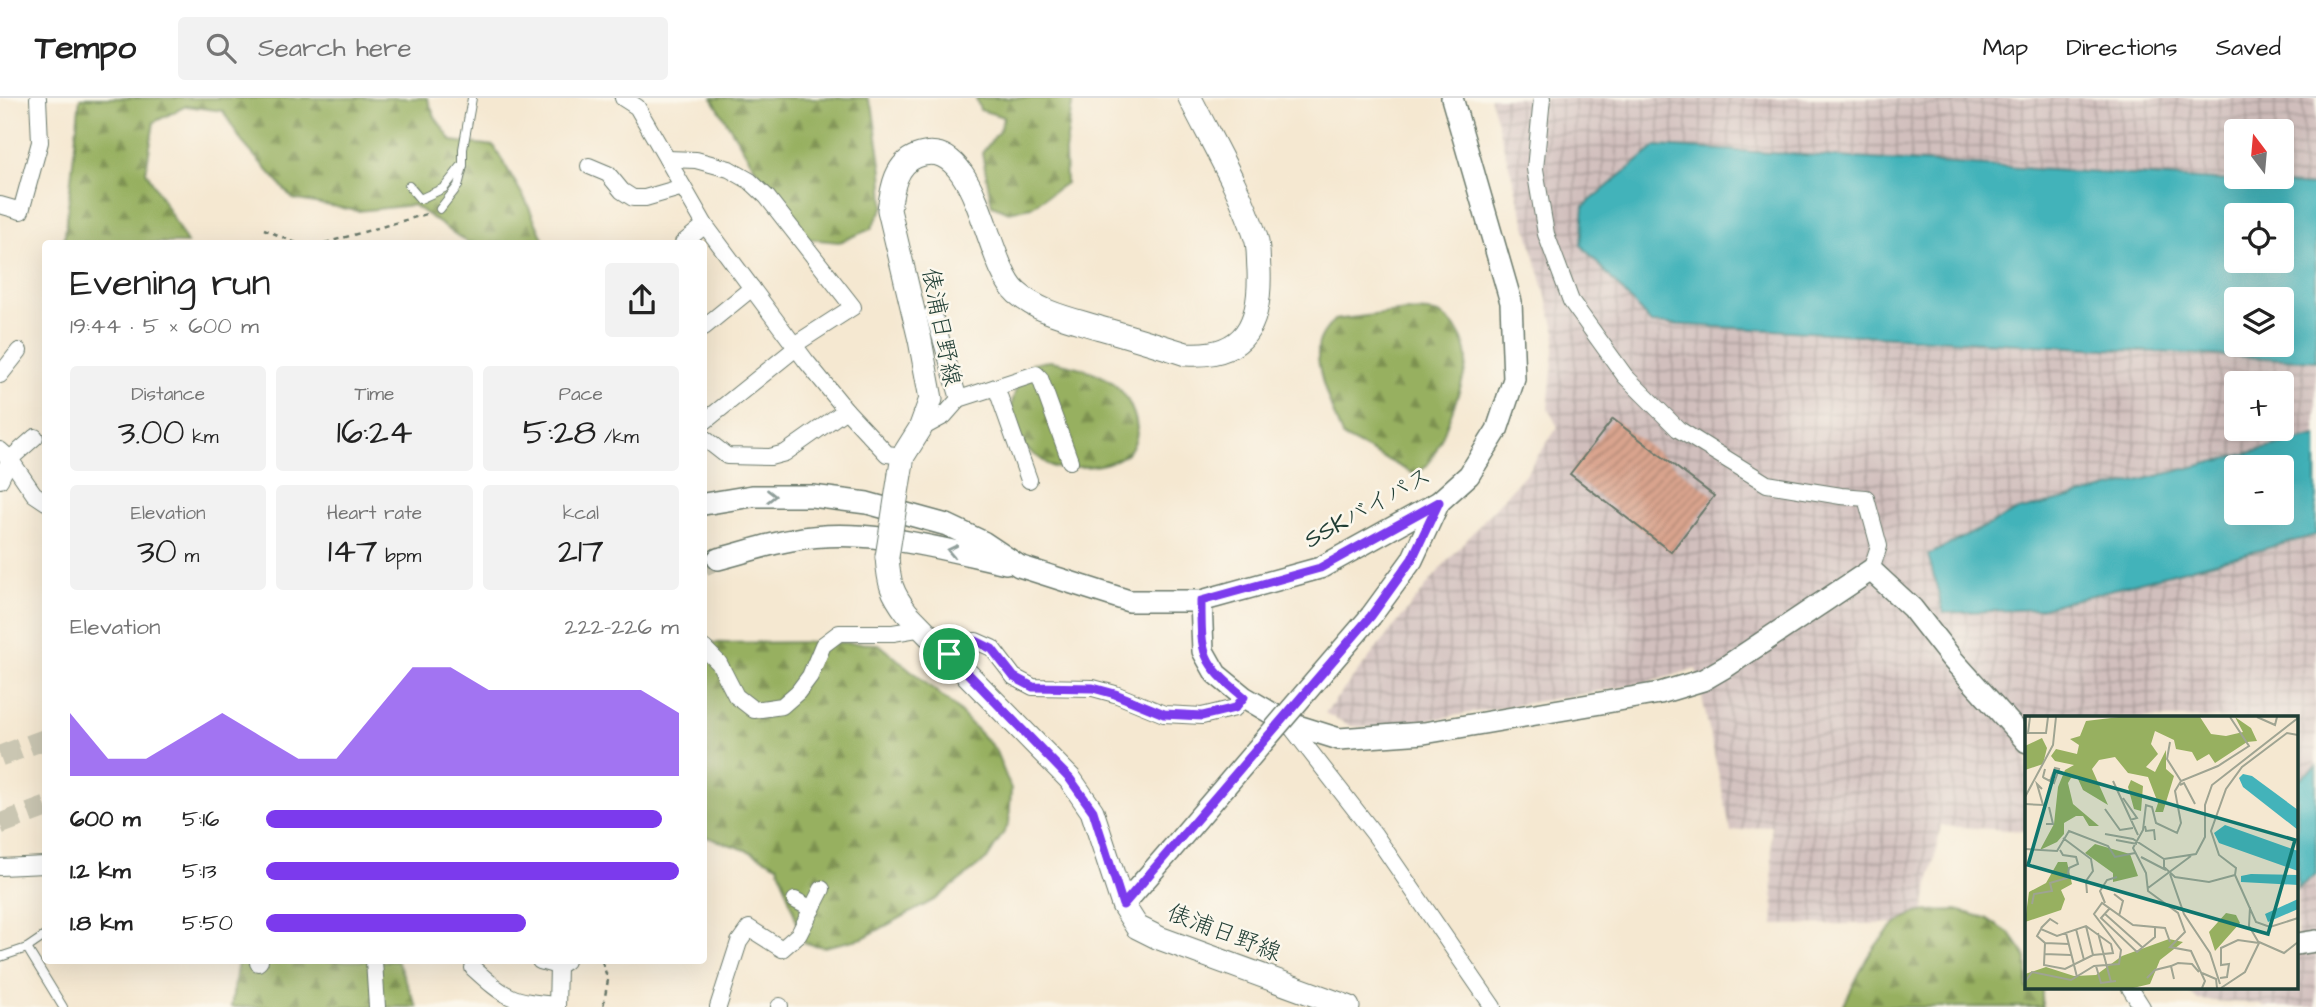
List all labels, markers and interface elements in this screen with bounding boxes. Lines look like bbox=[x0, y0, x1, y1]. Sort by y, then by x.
search box bbox=[178, 17, 668, 80]
text: Tempo bbox=[35, 25, 136, 71]
icon: search bbox=[202, 29, 240, 67]
text: Search here bbox=[258, 30, 411, 66]
text: Map bbox=[1983, 31, 2028, 65]
text: Directions bbox=[2066, 31, 2178, 65]
text: Saved bbox=[2216, 31, 2281, 65]
north arrow bbox=[2224, 119, 2294, 189]
map controls bbox=[2224, 119, 2294, 525]
button: locate bbox=[2224, 203, 2294, 273]
text: Evening run bbox=[70, 258, 271, 310]
button: share bbox=[605, 263, 679, 337]
street label: 俵浦日野線 bbox=[913, 265, 969, 389]
button: layers bbox=[2224, 287, 2294, 357]
text: 19:44 · 5 × 600 m bbox=[70, 310, 259, 342]
button: + bbox=[2224, 371, 2294, 441]
text: Distance bbox=[131, 381, 205, 408]
text: Time bbox=[355, 381, 394, 408]
text: Pace bbox=[559, 381, 603, 408]
text: 3.00 bbox=[118, 408, 185, 457]
text: 16:24 bbox=[336, 408, 413, 457]
text: 5:28 bbox=[523, 408, 596, 457]
text: km bbox=[185, 424, 219, 451]
text: /km bbox=[596, 424, 639, 451]
button: − bbox=[2224, 455, 2294, 525]
street label: SSKバイパス bbox=[1298, 459, 1438, 557]
one-way arrow bbox=[766, 488, 777, 504]
text: Elevation bbox=[131, 500, 206, 527]
text: Heart rate bbox=[327, 500, 422, 527]
text: kcal bbox=[563, 500, 599, 527]
text: 30 bbox=[137, 527, 177, 576]
text: 147 bbox=[328, 527, 378, 576]
text: 217 bbox=[558, 527, 604, 576]
text: m bbox=[177, 543, 199, 570]
text: bpm bbox=[378, 543, 421, 570]
one-way arrow bbox=[946, 545, 958, 560]
text: Elevation bbox=[70, 611, 161, 643]
text: 222–226 m bbox=[565, 611, 679, 643]
pin bbox=[919, 624, 979, 684]
icon: arrive bbox=[930, 635, 968, 673]
inset map bbox=[2025, 716, 2298, 990]
text: 600 m bbox=[70, 803, 141, 835]
text: 5:16 bbox=[182, 803, 220, 835]
text: 1.2 km bbox=[70, 855, 131, 887]
text: 5:13 bbox=[182, 855, 217, 887]
street label: 俵浦日野線 bbox=[1162, 896, 1286, 970]
text: 1.8 km bbox=[70, 907, 132, 939]
text: 5:50 bbox=[182, 907, 233, 939]

